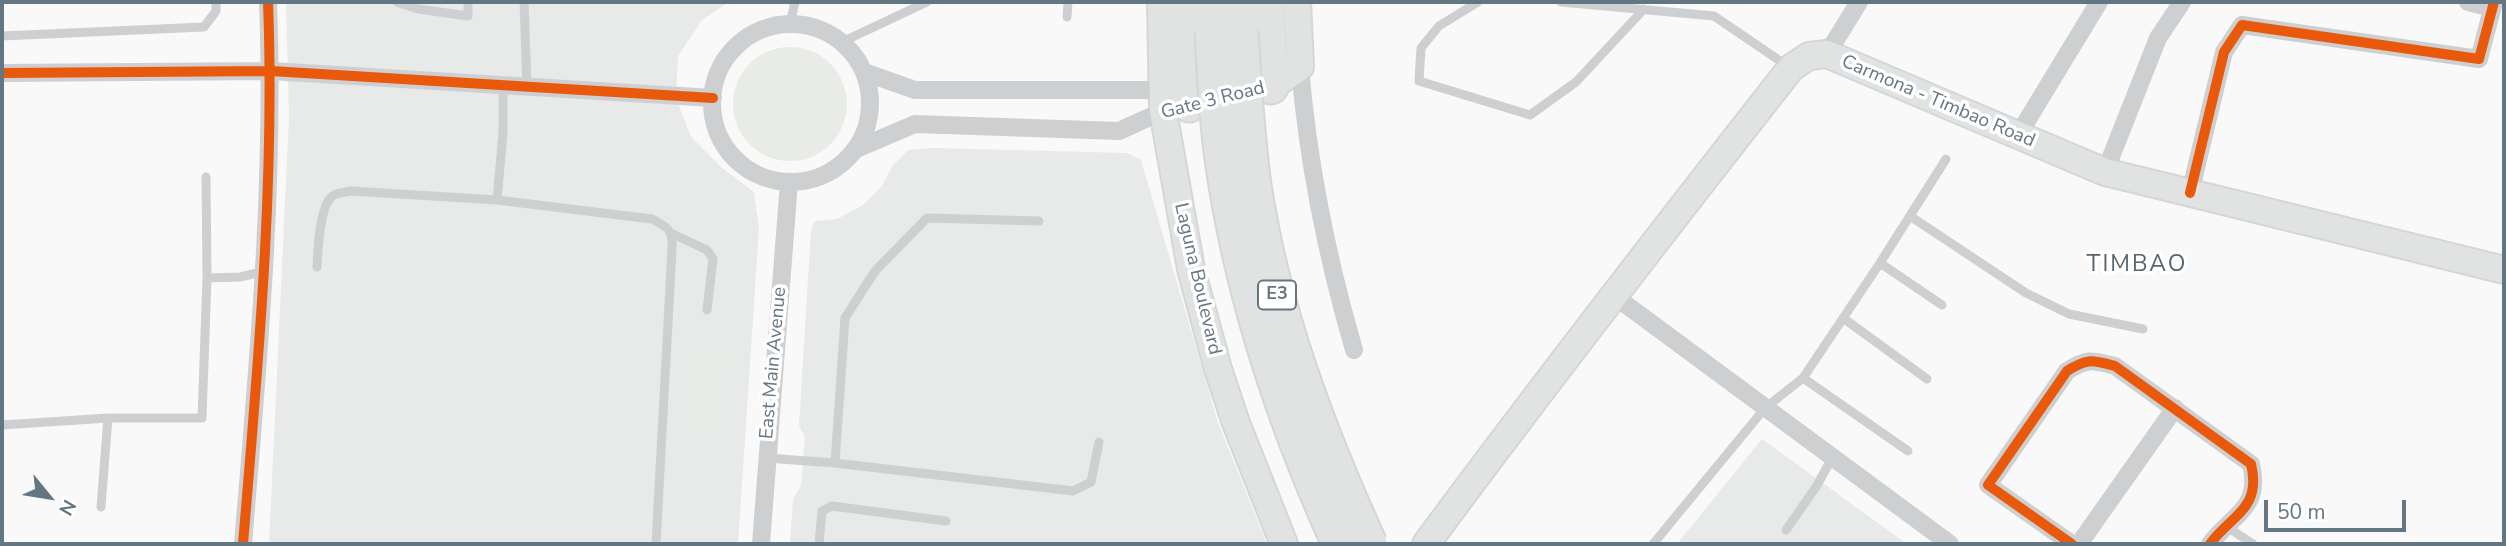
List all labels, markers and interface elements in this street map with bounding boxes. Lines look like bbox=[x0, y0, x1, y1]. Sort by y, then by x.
street label: Carmona - Timbao Road bbox=[1838, 51, 2038, 153]
street label: Gate 3 Road bbox=[1159, 77, 1267, 125]
street label: Laguna Boulevard bbox=[1168, 201, 1226, 357]
district label: TIMBAO bbox=[2087, 251, 2187, 279]
road number: E3 bbox=[1258, 281, 1296, 310]
street label: East Main Avenue bbox=[756, 286, 792, 440]
north arrow bbox=[14, 462, 84, 532]
scale bar bbox=[2268, 486, 2410, 530]
text: N bbox=[52, 495, 82, 520]
text: 50 m bbox=[2277, 498, 2326, 526]

